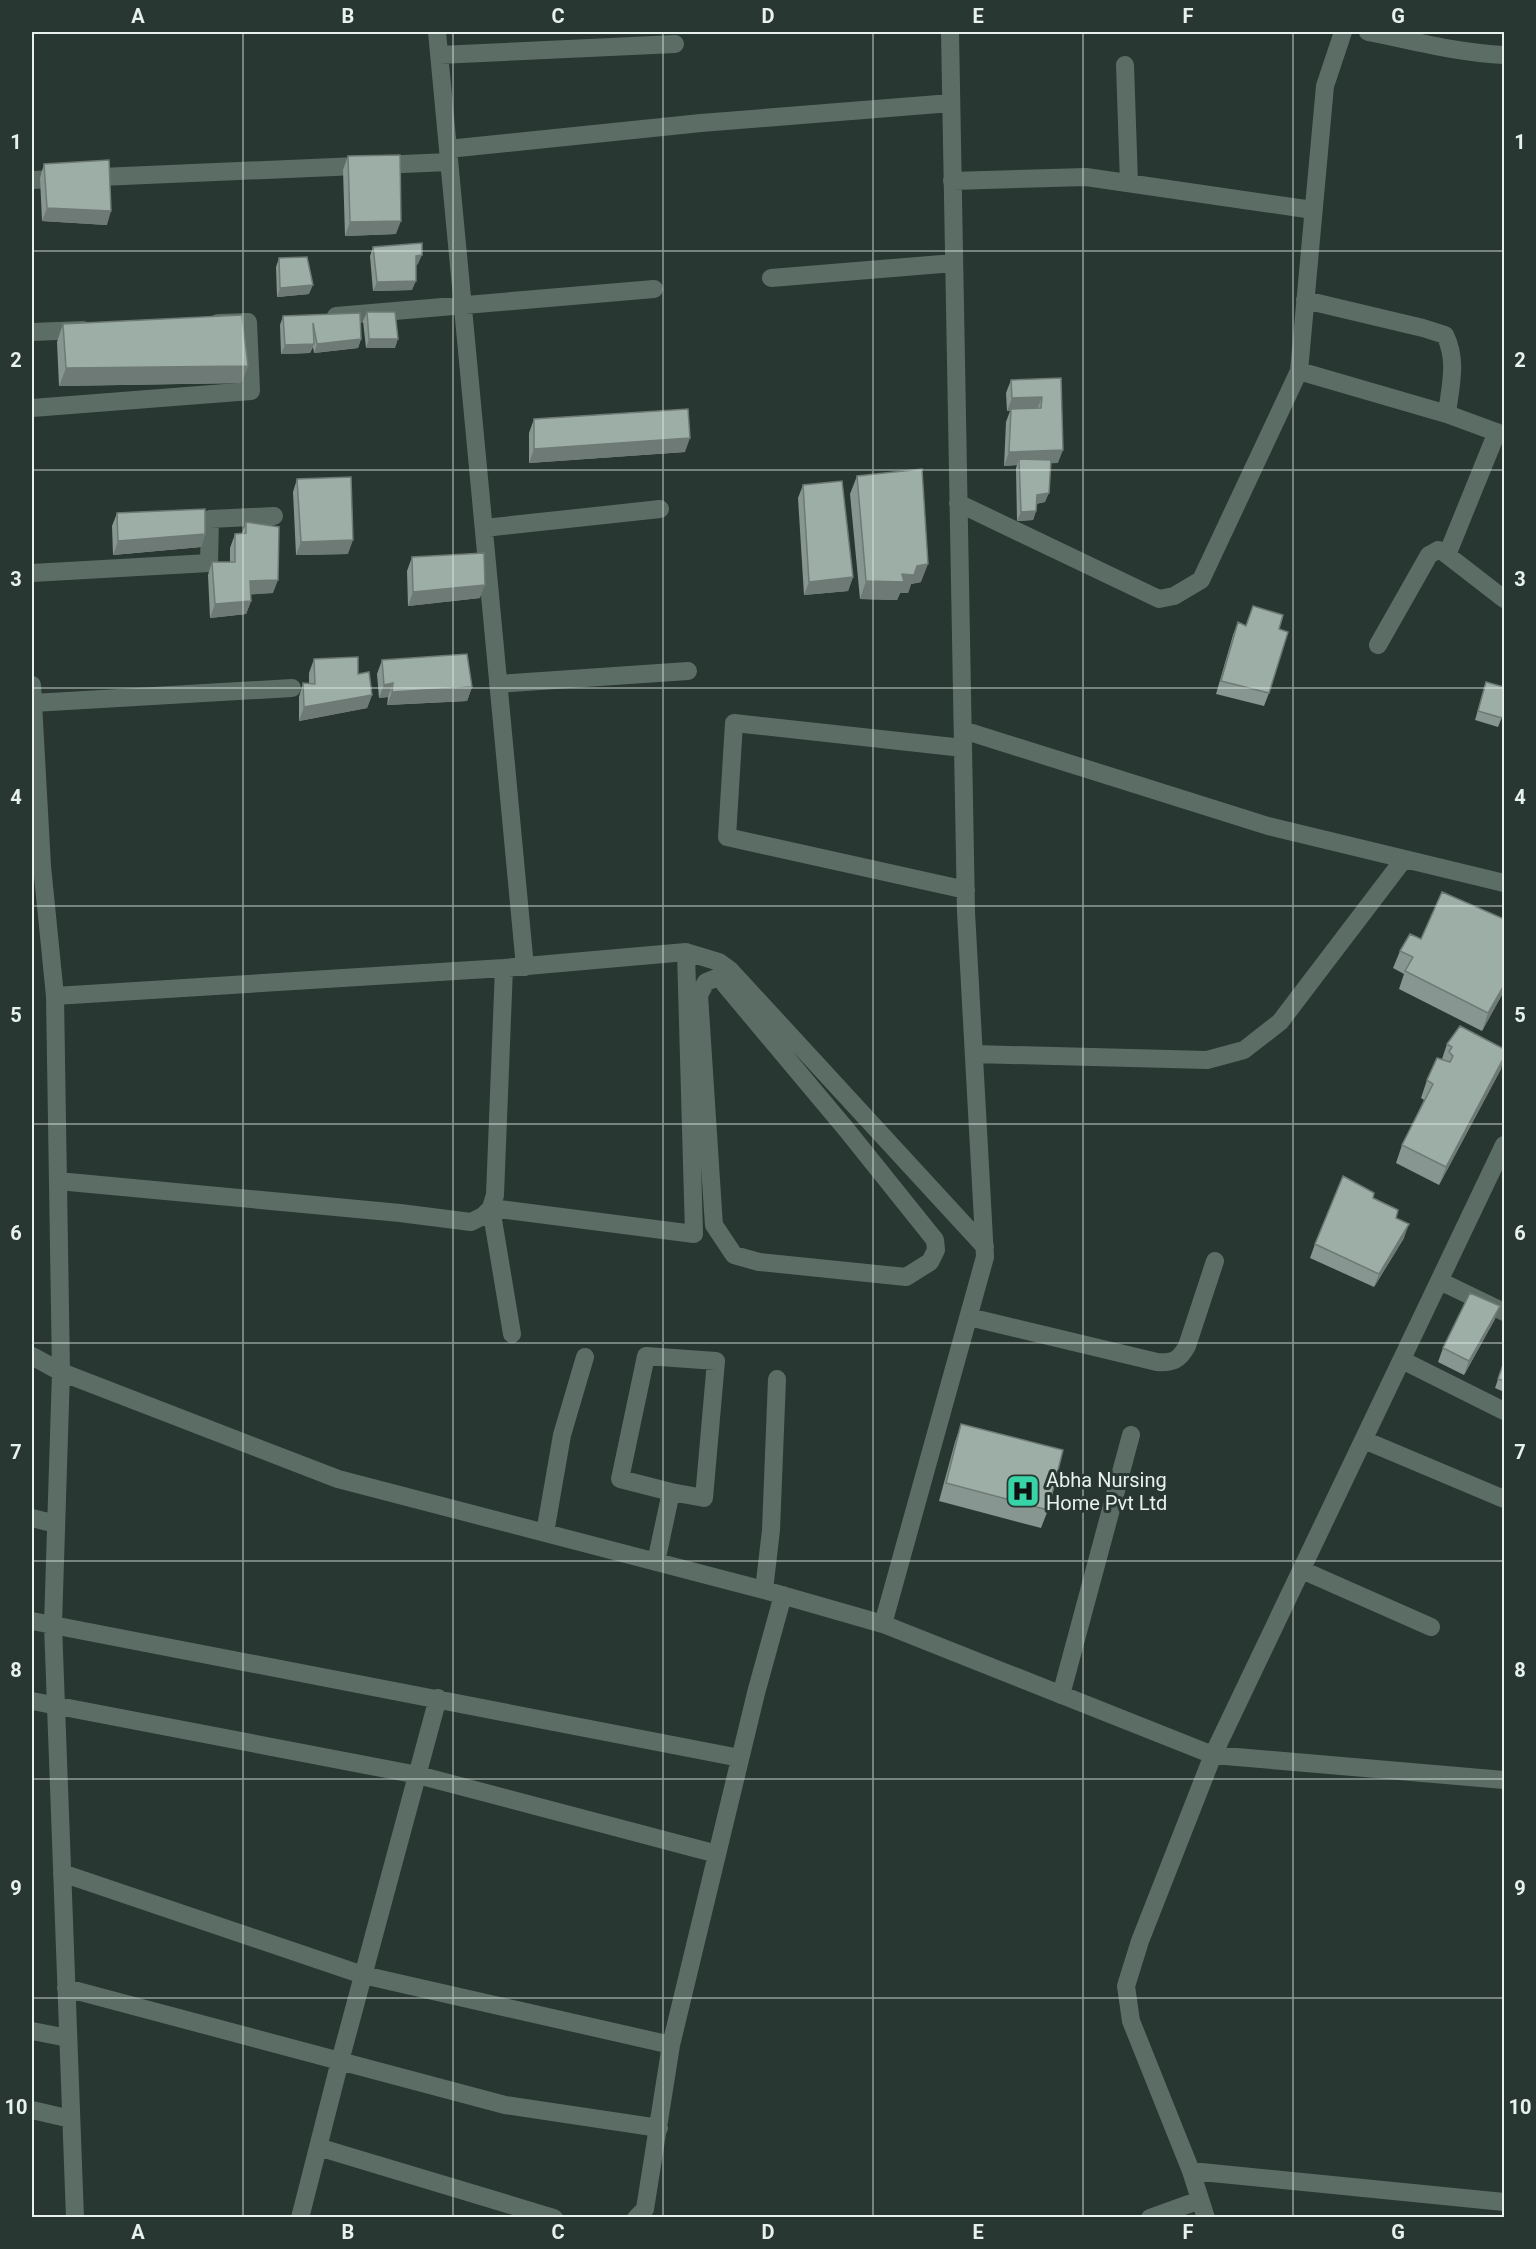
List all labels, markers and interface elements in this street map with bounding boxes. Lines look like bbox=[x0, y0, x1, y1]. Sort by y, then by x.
text: A bbox=[131, 4, 145, 28]
text: B bbox=[342, 4, 354, 28]
text: C bbox=[551, 4, 565, 28]
text: D bbox=[762, 4, 775, 28]
text: E bbox=[972, 4, 984, 28]
text: F bbox=[1183, 4, 1194, 28]
text: G bbox=[1391, 4, 1405, 28]
text: 1 bbox=[10, 130, 22, 154]
text: 1 bbox=[1514, 130, 1526, 154]
text: 2 bbox=[10, 348, 22, 372]
text: 2 bbox=[1514, 348, 1526, 372]
text: 3 bbox=[10, 567, 22, 591]
text: 3 bbox=[1514, 567, 1526, 591]
text: 4 bbox=[10, 785, 22, 809]
text: 4 bbox=[1514, 785, 1526, 809]
text: 5 bbox=[10, 1003, 22, 1027]
text: 5 bbox=[1514, 1003, 1526, 1027]
text: 6 bbox=[10, 1221, 22, 1245]
text: 6 bbox=[1514, 1221, 1526, 1245]
text: 7 bbox=[10, 1440, 22, 1464]
text: 7 bbox=[1514, 1440, 1526, 1464]
place label: Abha Nursing Home Pvt Ltd bbox=[1046, 1468, 1167, 1515]
hospital icon: Abha Nursing Home Pvt Ltd bbox=[1005, 1473, 1041, 1509]
text: 8 bbox=[10, 1658, 22, 1682]
text: 8 bbox=[1514, 1658, 1526, 1682]
text: 9 bbox=[10, 1876, 22, 1900]
text: 9 bbox=[1514, 1876, 1526, 1900]
text: 10 bbox=[5, 2095, 27, 2119]
text: 10 bbox=[1509, 2095, 1531, 2119]
text: A bbox=[131, 2220, 145, 2244]
text: B bbox=[342, 2220, 354, 2244]
text: C bbox=[551, 2220, 565, 2244]
text: D bbox=[762, 2220, 775, 2244]
text: E bbox=[972, 2220, 984, 2244]
text: F bbox=[1183, 2220, 1194, 2244]
text: G bbox=[1391, 2220, 1405, 2244]

